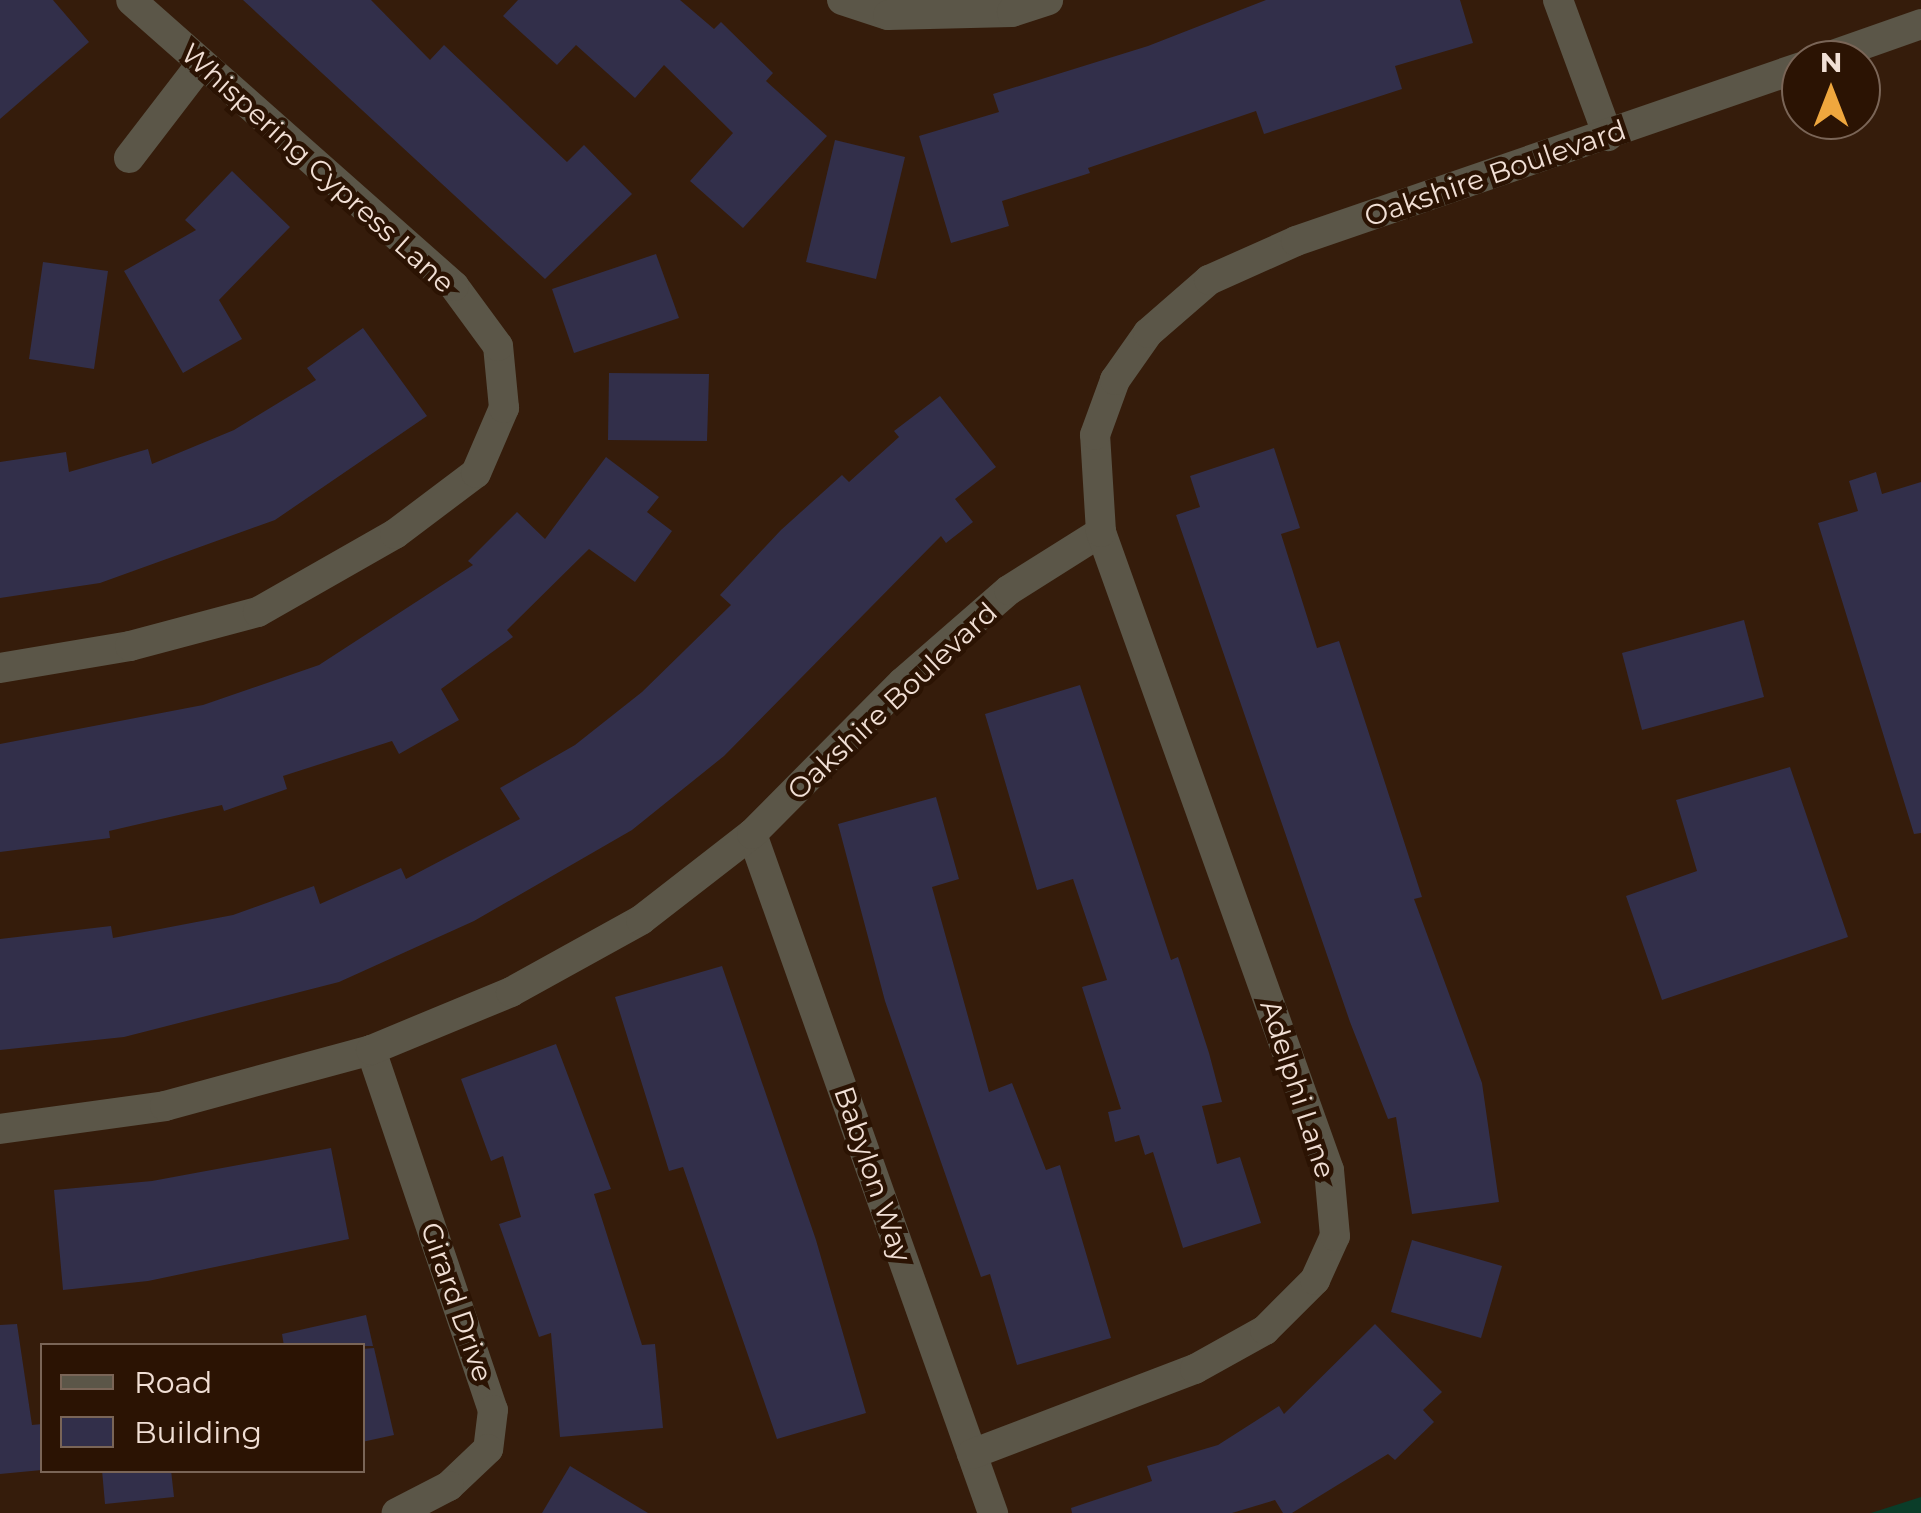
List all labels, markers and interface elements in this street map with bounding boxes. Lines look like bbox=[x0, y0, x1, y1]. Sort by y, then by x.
street label: Whispering Cypress Lane bbox=[175, 36, 461, 300]
north arrow bbox=[1781, 40, 1881, 140]
text: N bbox=[1820, 45, 1842, 79]
street label: Oakshire Boulevard bbox=[1360, 112, 1630, 234]
street label: Oakshire Boulevard bbox=[780, 595, 1004, 807]
street label: Adelphi Lane bbox=[1253, 996, 1343, 1182]
street label: Babylon Way bbox=[827, 1082, 919, 1266]
street label: Girard Drive bbox=[414, 1218, 500, 1386]
legend bbox=[40, 1343, 365, 1473]
text: Road bbox=[134, 1364, 212, 1401]
text: Building bbox=[134, 1414, 262, 1451]

